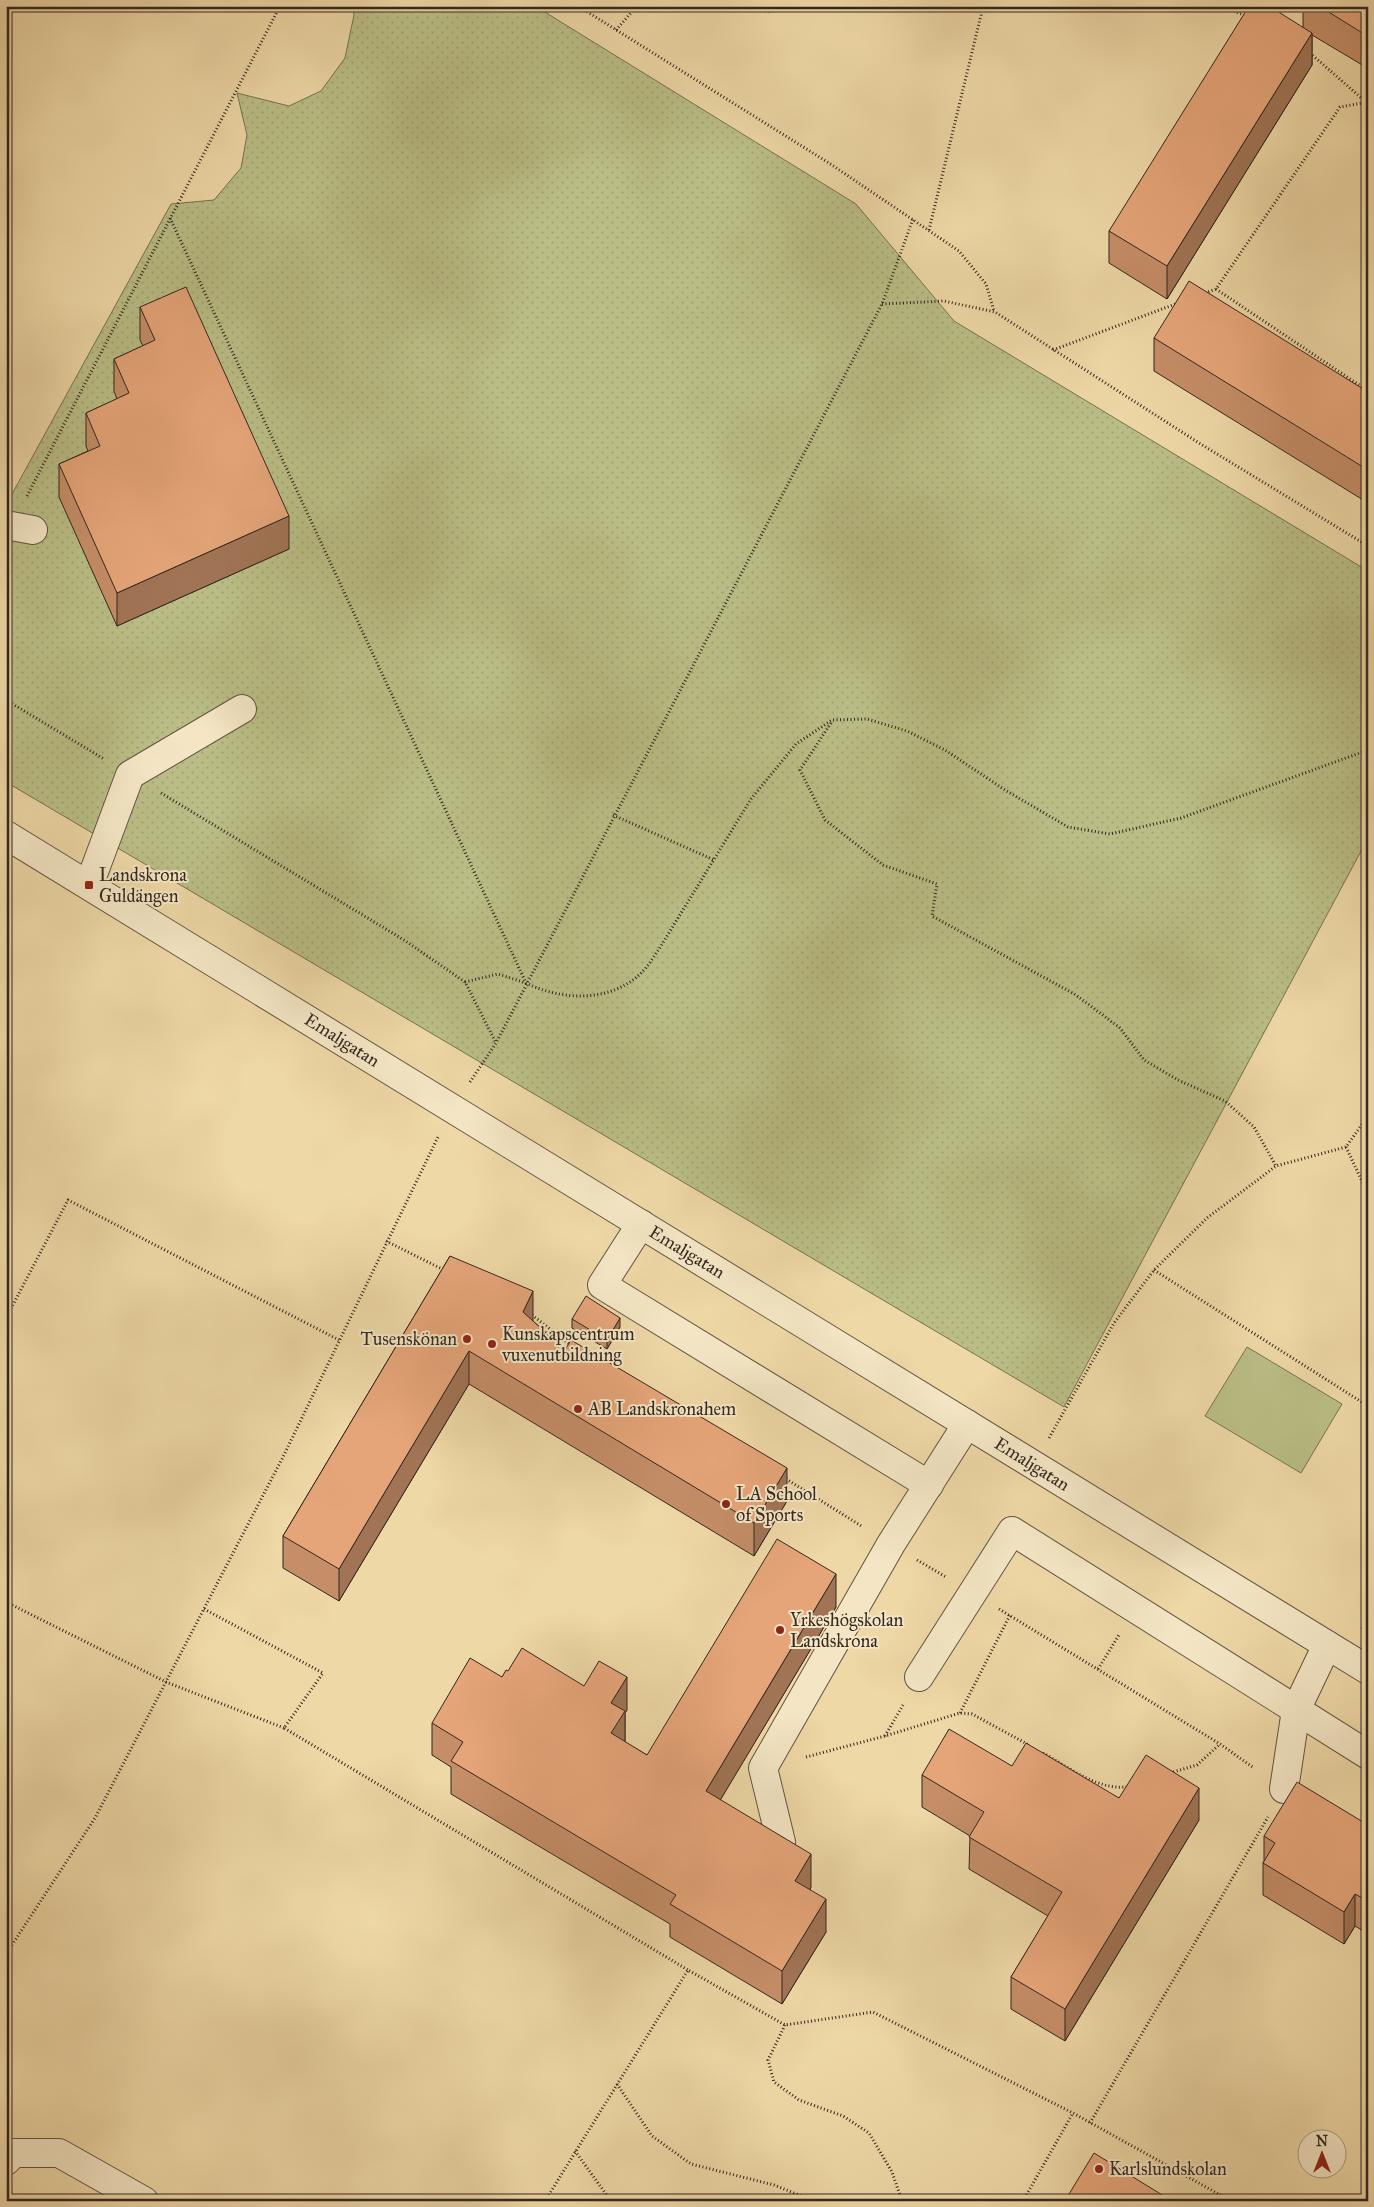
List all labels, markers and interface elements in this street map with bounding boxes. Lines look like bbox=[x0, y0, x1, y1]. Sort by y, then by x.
place label: Landskrona Guldängen bbox=[99, 864, 187, 908]
marker: Landskrona Guldängen bbox=[83, 879, 95, 891]
street label: Emaljgatan bbox=[300, 1008, 384, 1073]
street label: Emaljgatan bbox=[645, 1221, 729, 1284]
place label: Kunskapscentrum vuxenutbildning bbox=[501, 1323, 635, 1367]
place label: Tusenskönan bbox=[361, 1328, 457, 1350]
marker: Tusenskönan bbox=[461, 1333, 473, 1345]
marker: Kunskapscentrum vuxenutbildning bbox=[486, 1338, 498, 1350]
place label: AB Landskronahem bbox=[587, 1398, 736, 1420]
marker: AB Landskronahem bbox=[572, 1403, 584, 1415]
street label: Emaljgatan bbox=[990, 1432, 1074, 1497]
place label: LA School of Sports bbox=[736, 1483, 817, 1526]
marker: LA School of Sports bbox=[720, 1498, 732, 1510]
place label: Yrkeshögskolan Landskrona bbox=[790, 1609, 904, 1652]
marker: Yrkeshögskolan Landskrona bbox=[774, 1624, 786, 1636]
north arrow bbox=[1296, 2130, 1346, 2180]
text: N bbox=[1316, 2133, 1328, 2150]
place label: Karlslundskolan bbox=[1109, 2158, 1227, 2180]
marker: Karlslundskolan bbox=[1093, 2163, 1105, 2175]

